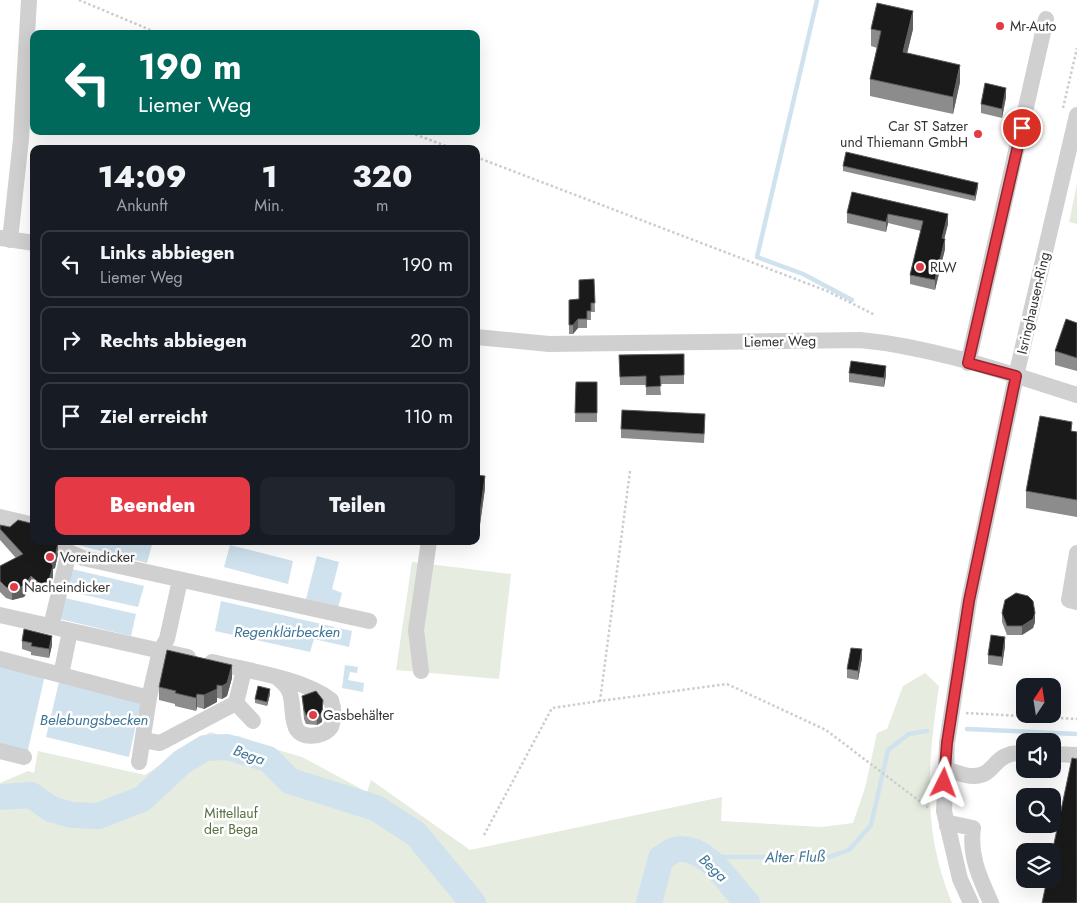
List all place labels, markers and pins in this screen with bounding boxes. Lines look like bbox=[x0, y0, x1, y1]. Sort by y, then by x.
place label: Mr-Auto bbox=[1010, 16, 1057, 36]
marker: Mr-Auto bbox=[994, 20, 1006, 32]
pin bbox=[1001, 107, 1043, 149]
place label: Car ST Satzer und Thiemann GmbH bbox=[840, 116, 968, 152]
marker: Car ST Satzer und Thiemann GmbH bbox=[972, 128, 984, 140]
place label: RLW bbox=[930, 257, 957, 277]
marker: RLW bbox=[914, 261, 926, 273]
place label: Voreindicker bbox=[60, 547, 135, 567]
marker: Voreindicker bbox=[44, 551, 56, 563]
place label: Nacheindicker bbox=[24, 577, 110, 597]
marker: Nacheindicker bbox=[8, 581, 20, 593]
place label: Gasbehälter bbox=[323, 705, 394, 725]
marker: Gasbehälter bbox=[307, 709, 319, 721]

